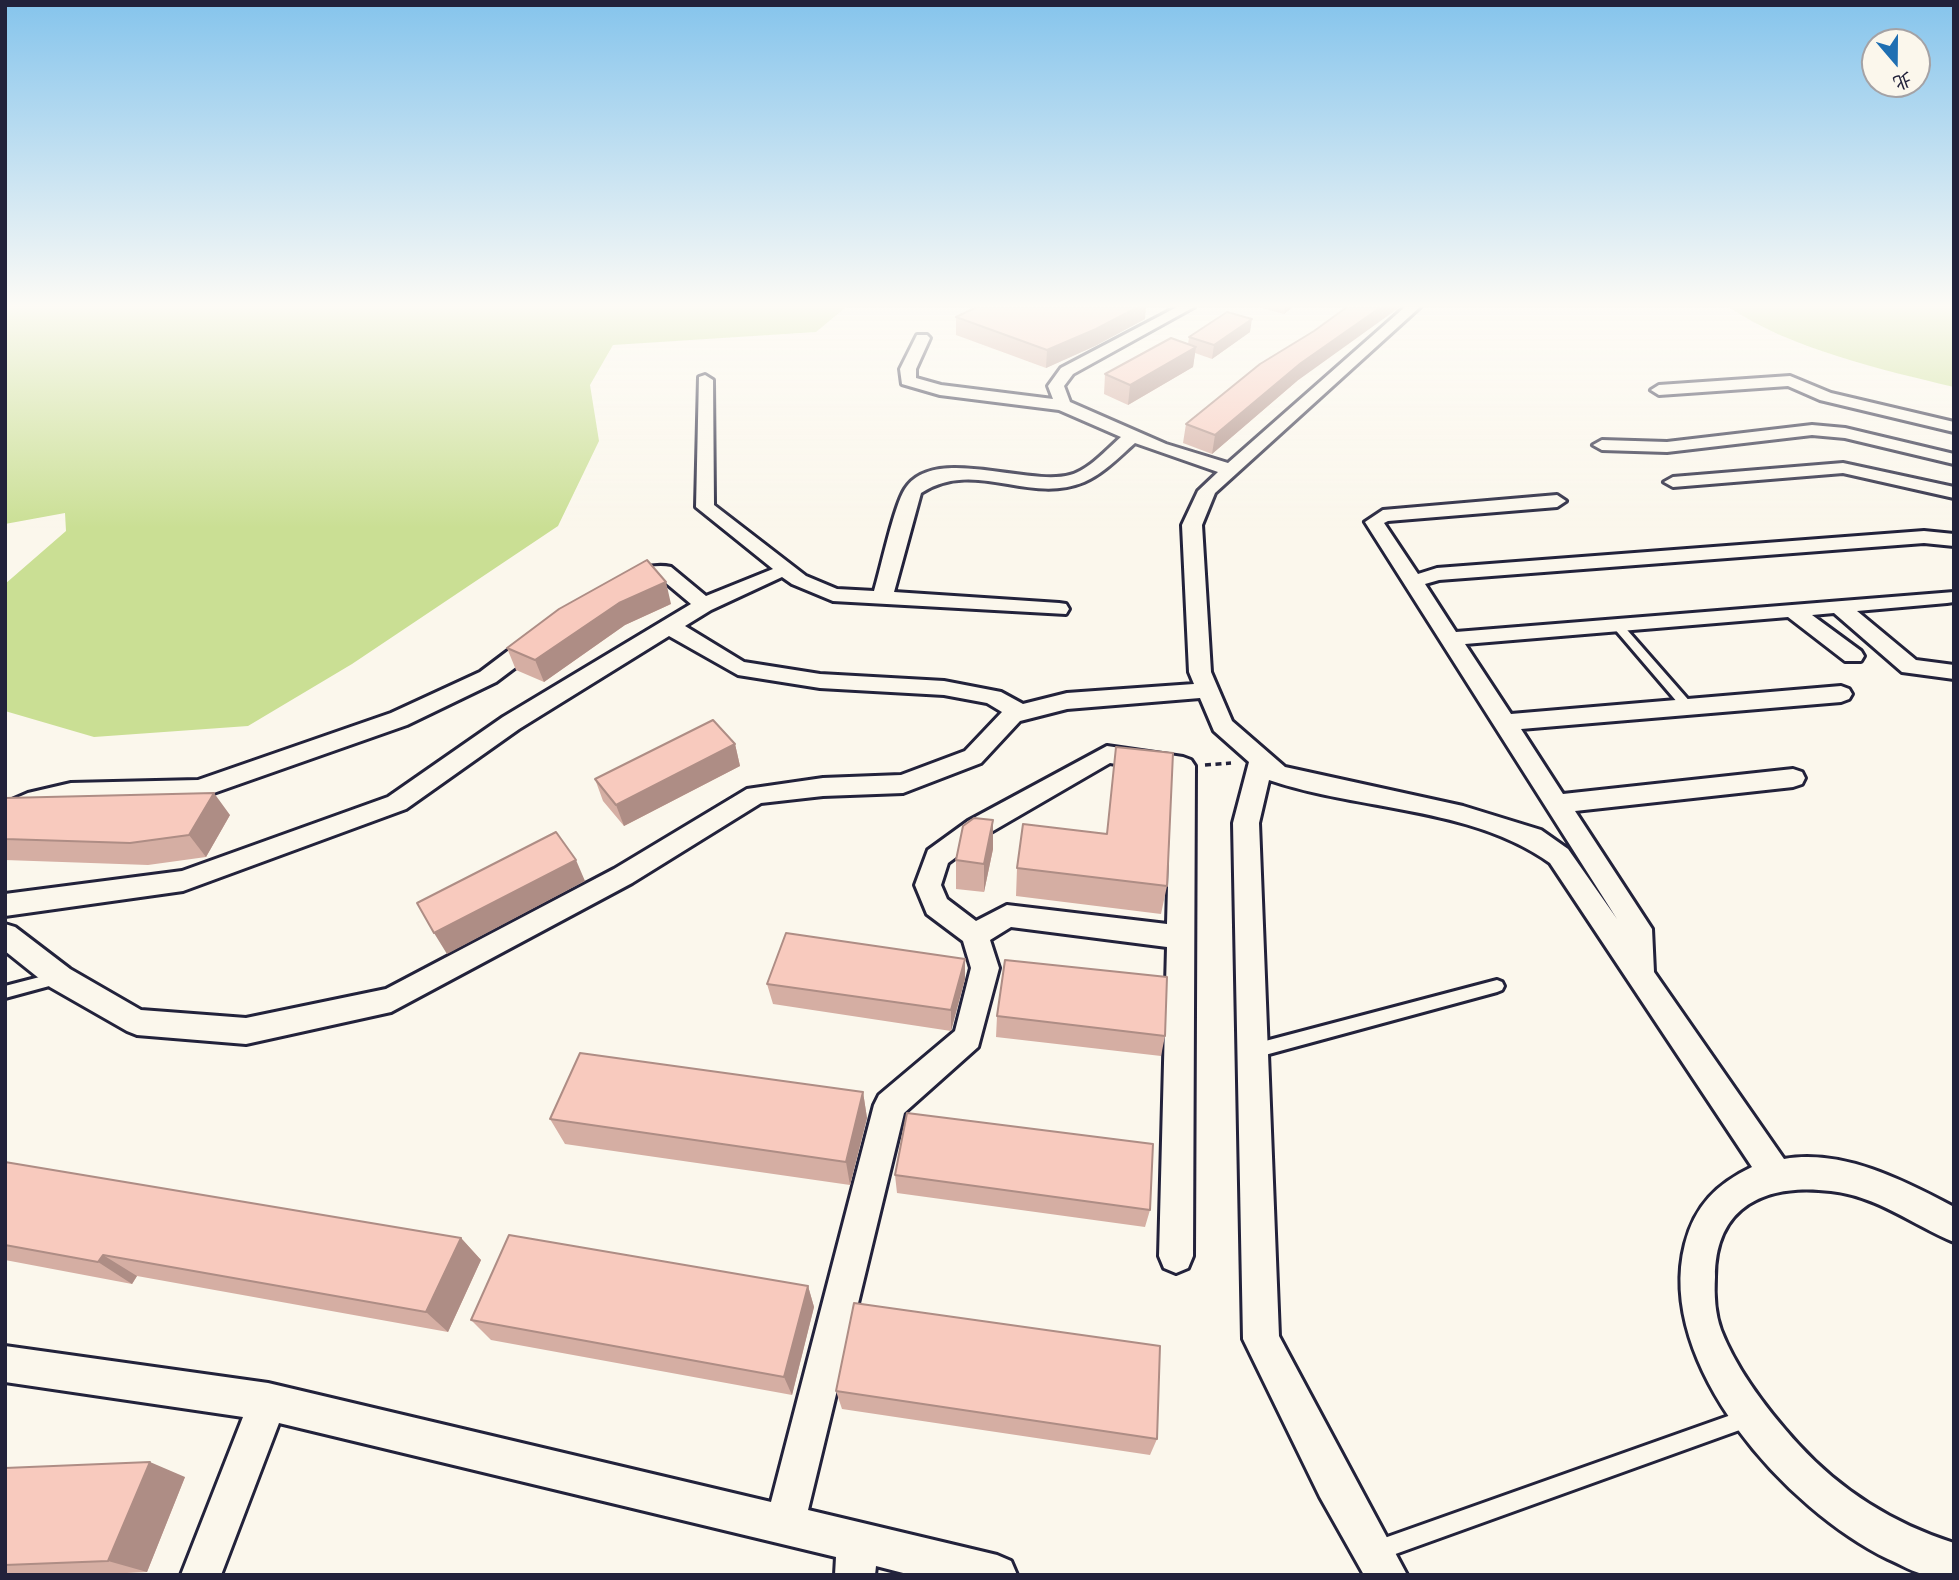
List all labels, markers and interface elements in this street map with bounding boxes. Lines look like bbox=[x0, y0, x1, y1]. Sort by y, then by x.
north arrow bbox=[1861, 28, 1931, 98]
text: 北 bbox=[1889, 66, 1916, 95]

